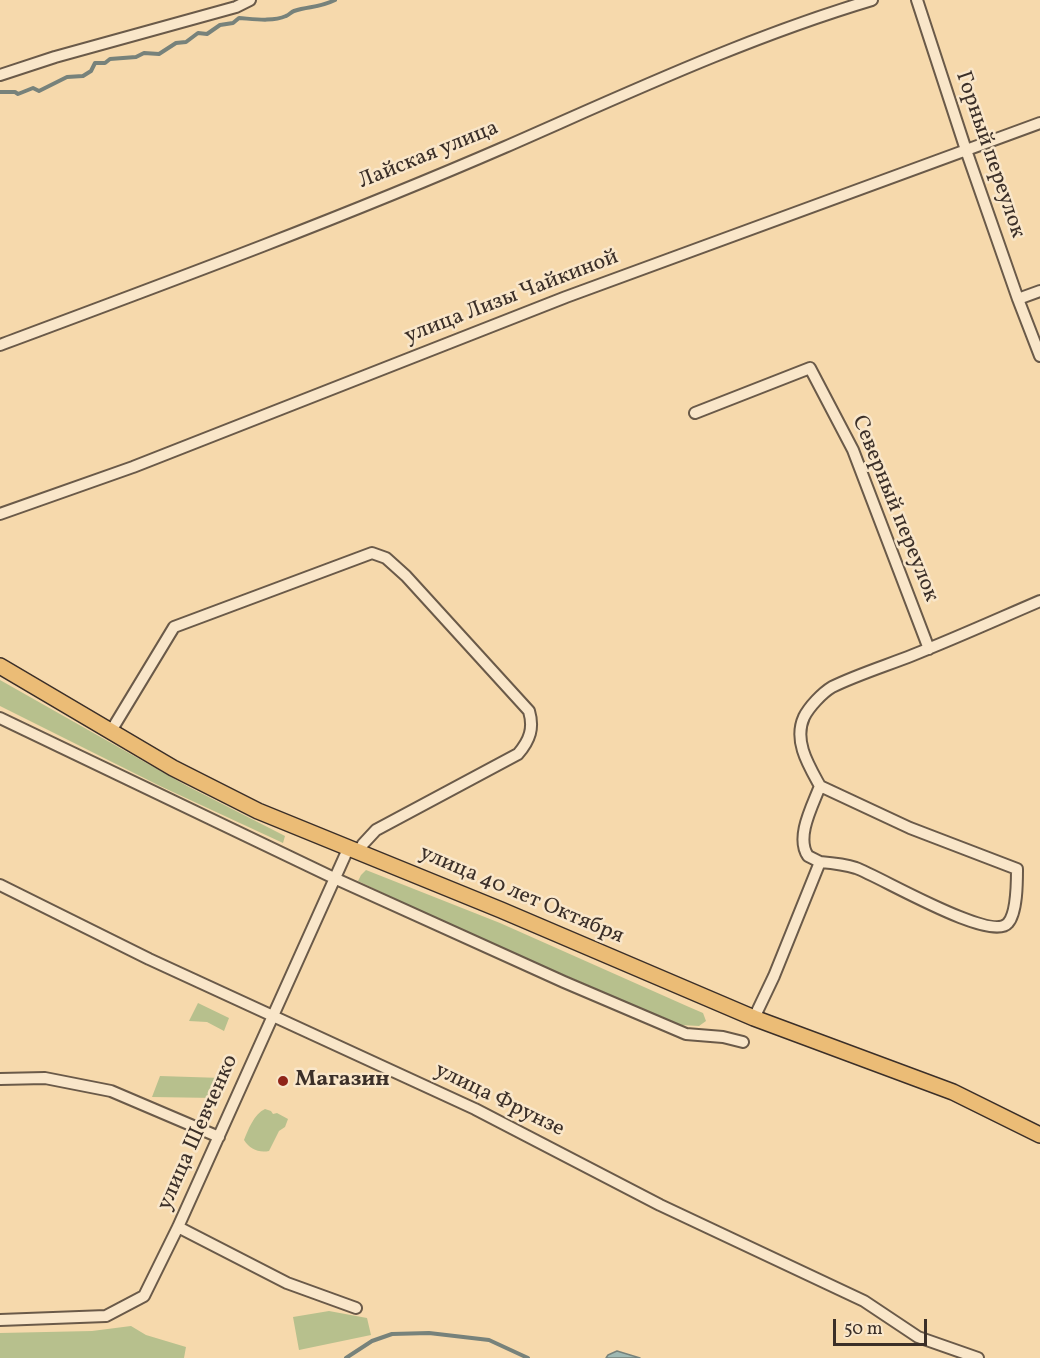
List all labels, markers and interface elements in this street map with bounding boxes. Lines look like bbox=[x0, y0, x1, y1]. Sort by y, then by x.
street label: Горный переулок bbox=[948, 68, 1030, 242]
street label: Лайская улица bbox=[355, 116, 503, 196]
street label: улица Лизы Чайкиной bbox=[401, 245, 623, 351]
street label: Северный переулок bbox=[845, 412, 943, 606]
street label: улица 40 лет Октября bbox=[415, 841, 627, 951]
street label: улица Шевченко bbox=[153, 1051, 245, 1215]
street label: улица Фрунзе bbox=[430, 1058, 568, 1144]
place label: Магазин bbox=[295, 1068, 390, 1094]
marker: Магазин bbox=[276, 1074, 290, 1088]
scale bar bbox=[836, 1307, 930, 1345]
text: 50 m bbox=[844, 1317, 883, 1342]

